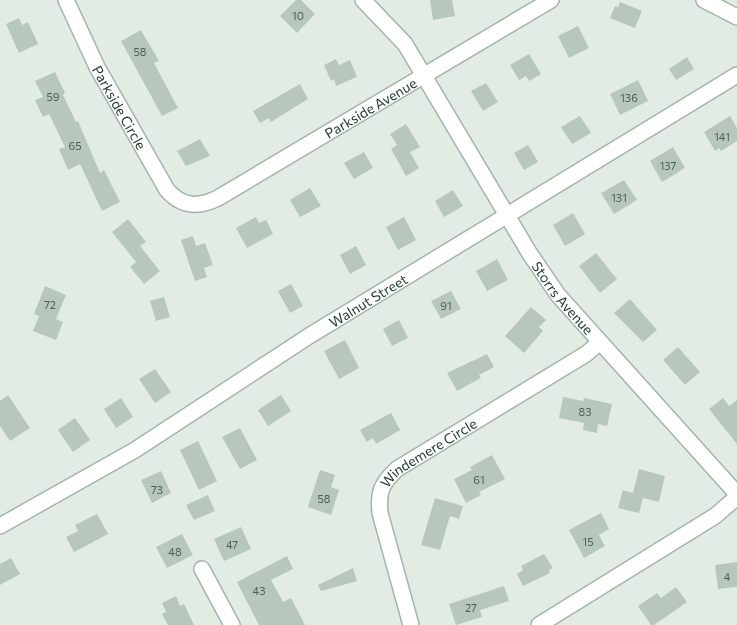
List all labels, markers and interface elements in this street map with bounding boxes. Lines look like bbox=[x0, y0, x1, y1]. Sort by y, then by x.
house number: 10 bbox=[292, 9, 304, 22]
house number: 58 bbox=[134, 45, 147, 58]
street label: Parkside Circle bbox=[89, 62, 150, 152]
street label: Parkside Avenue bbox=[321, 74, 419, 141]
house number: 59 bbox=[47, 90, 60, 103]
house number: 136 bbox=[620, 91, 638, 104]
house number: 141 bbox=[714, 130, 730, 143]
house number: 65 bbox=[69, 139, 82, 152]
house number: 137 bbox=[660, 159, 677, 172]
house number: 131 bbox=[611, 191, 627, 204]
street label: Storrs Avenue bbox=[529, 258, 597, 338]
street label: Walnut Street bbox=[326, 270, 410, 330]
house number: 72 bbox=[44, 298, 56, 311]
house number: 91 bbox=[440, 299, 452, 312]
house number: 83 bbox=[579, 405, 591, 418]
street label: Windemere Circle bbox=[376, 414, 480, 490]
house number: 61 bbox=[473, 473, 485, 486]
house number: 73 bbox=[151, 483, 163, 496]
house number: 58 bbox=[318, 492, 331, 505]
house number: 15 bbox=[582, 535, 594, 548]
house number: 47 bbox=[226, 538, 238, 551]
house number: 48 bbox=[168, 545, 182, 558]
house number: 4 bbox=[724, 570, 731, 583]
house number: 43 bbox=[253, 584, 265, 597]
house number: 27 bbox=[465, 601, 477, 614]

